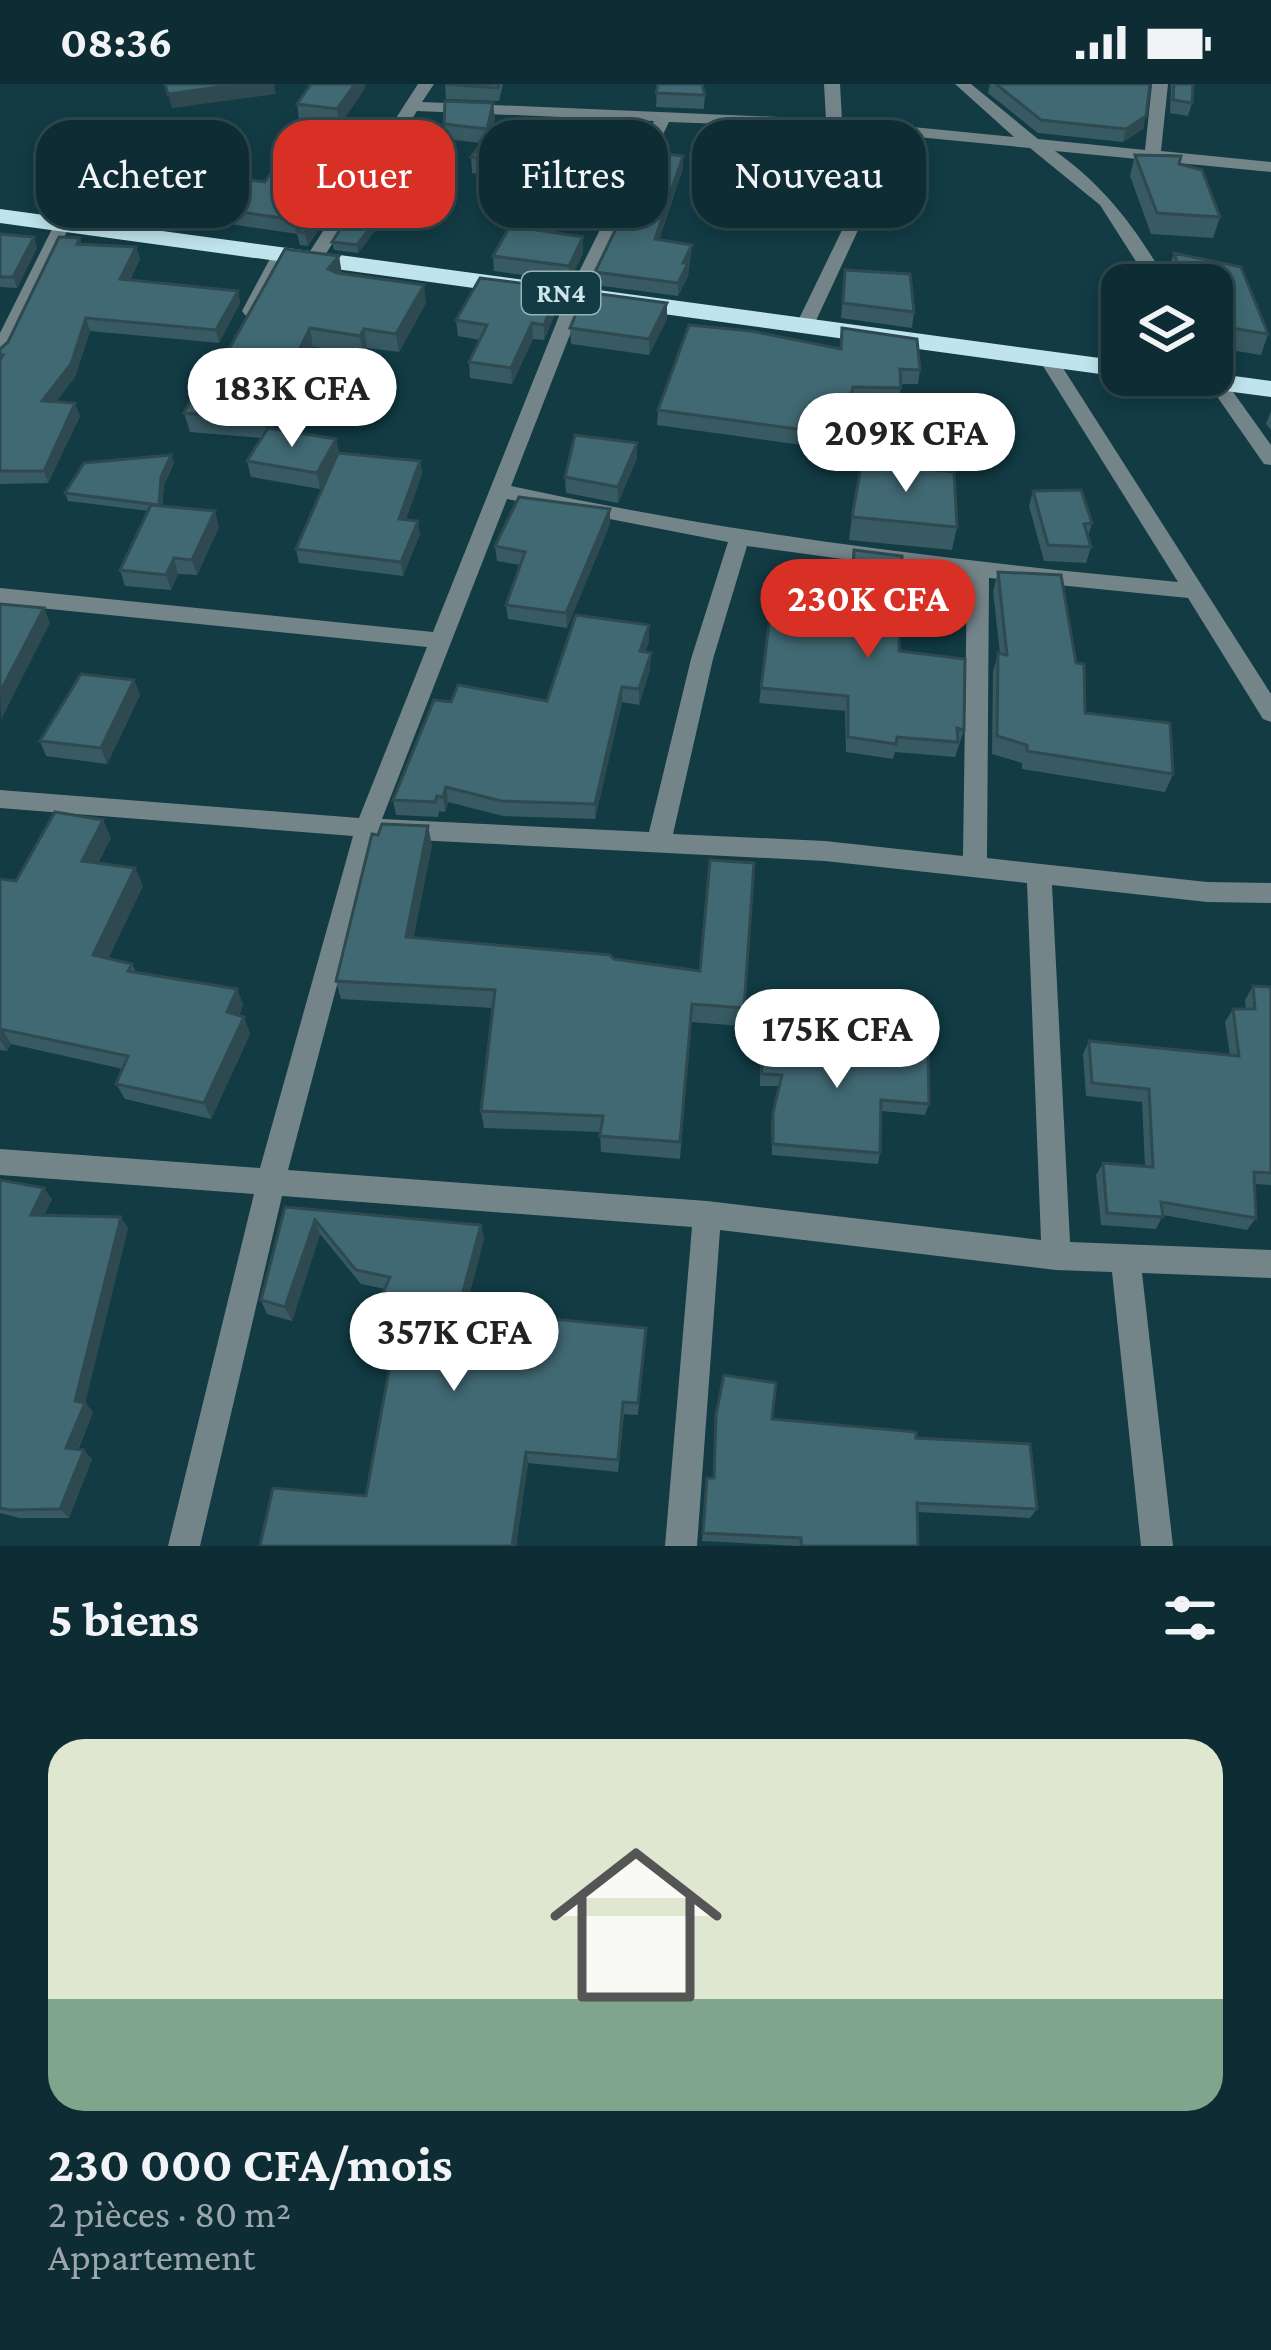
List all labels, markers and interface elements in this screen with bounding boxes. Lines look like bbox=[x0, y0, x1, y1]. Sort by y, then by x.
text: 08:36 bbox=[60, 17, 173, 67]
chip: Acheter bbox=[36, 120, 249, 228]
chip: Louer bbox=[273, 120, 455, 228]
chip: Filtres bbox=[479, 120, 668, 228]
chip: Nouveau bbox=[692, 120, 926, 228]
map controls bbox=[1101, 264, 1233, 396]
button: layers bbox=[1101, 264, 1233, 396]
road number: RN4 bbox=[522, 272, 600, 314]
pin: 183K CFA bbox=[168, 348, 416, 450]
text: 183K CFA bbox=[215, 365, 369, 408]
pin: 209K CFA bbox=[782, 393, 1030, 495]
text: 209K CFA bbox=[824, 410, 988, 453]
pin: 230K CFA bbox=[744, 559, 992, 661]
text: 230K CFA bbox=[787, 576, 949, 619]
pin: 175K CFA bbox=[713, 989, 961, 1091]
text: 175K CFA bbox=[762, 1006, 912, 1049]
pin: 357K CFA bbox=[330, 1292, 578, 1394]
text: 357K CFA bbox=[377, 1309, 531, 1352]
icon: filters bbox=[1157, 1585, 1223, 1651]
text: 5 biens bbox=[48, 1590, 199, 1647]
icon: home bbox=[528, 1817, 744, 2033]
text: 230 000 CFA/mois bbox=[48, 2135, 453, 2192]
text: 2 pièces · 80 m² bbox=[48, 2192, 291, 2235]
text: Appartement bbox=[48, 2235, 255, 2278]

